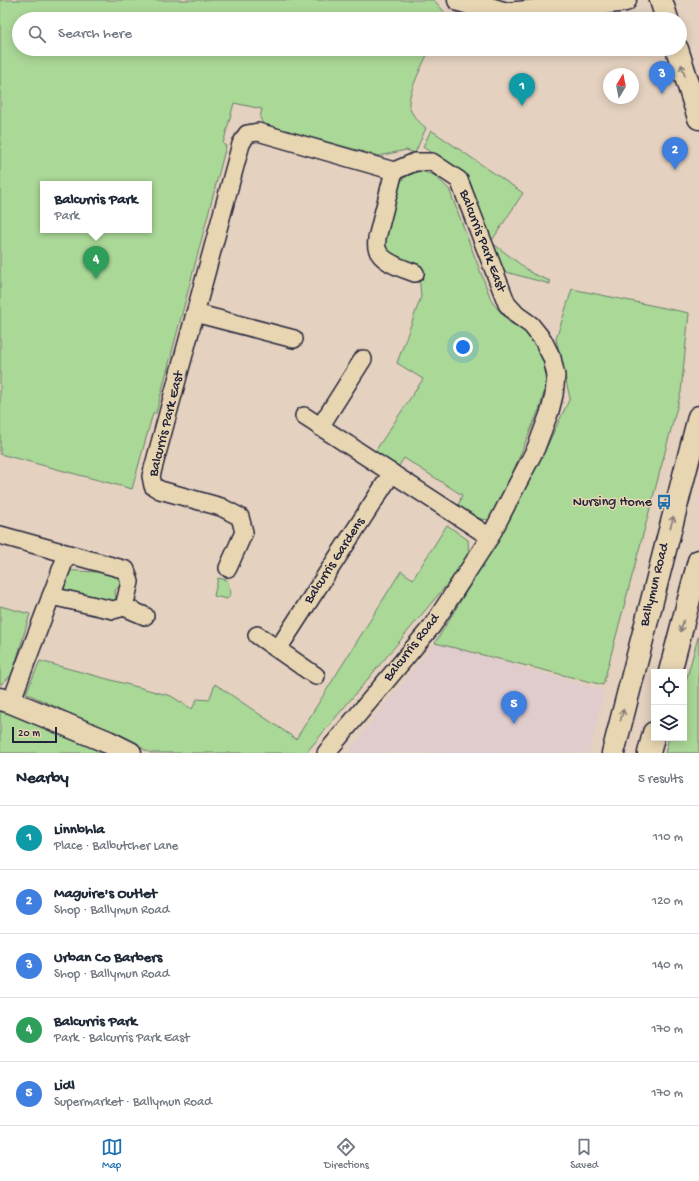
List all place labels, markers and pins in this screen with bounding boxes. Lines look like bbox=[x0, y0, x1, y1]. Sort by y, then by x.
pin: 3 bbox=[649, 61, 675, 94]
pin: 1 bbox=[509, 73, 535, 106]
pin: 2 bbox=[662, 137, 688, 170]
pin: 4 bbox=[83, 246, 109, 279]
bus stop icon: Nursing Home bbox=[655, 493, 673, 511]
place label: Nursing Home bbox=[573, 494, 653, 511]
pin: 5 bbox=[501, 691, 527, 724]

